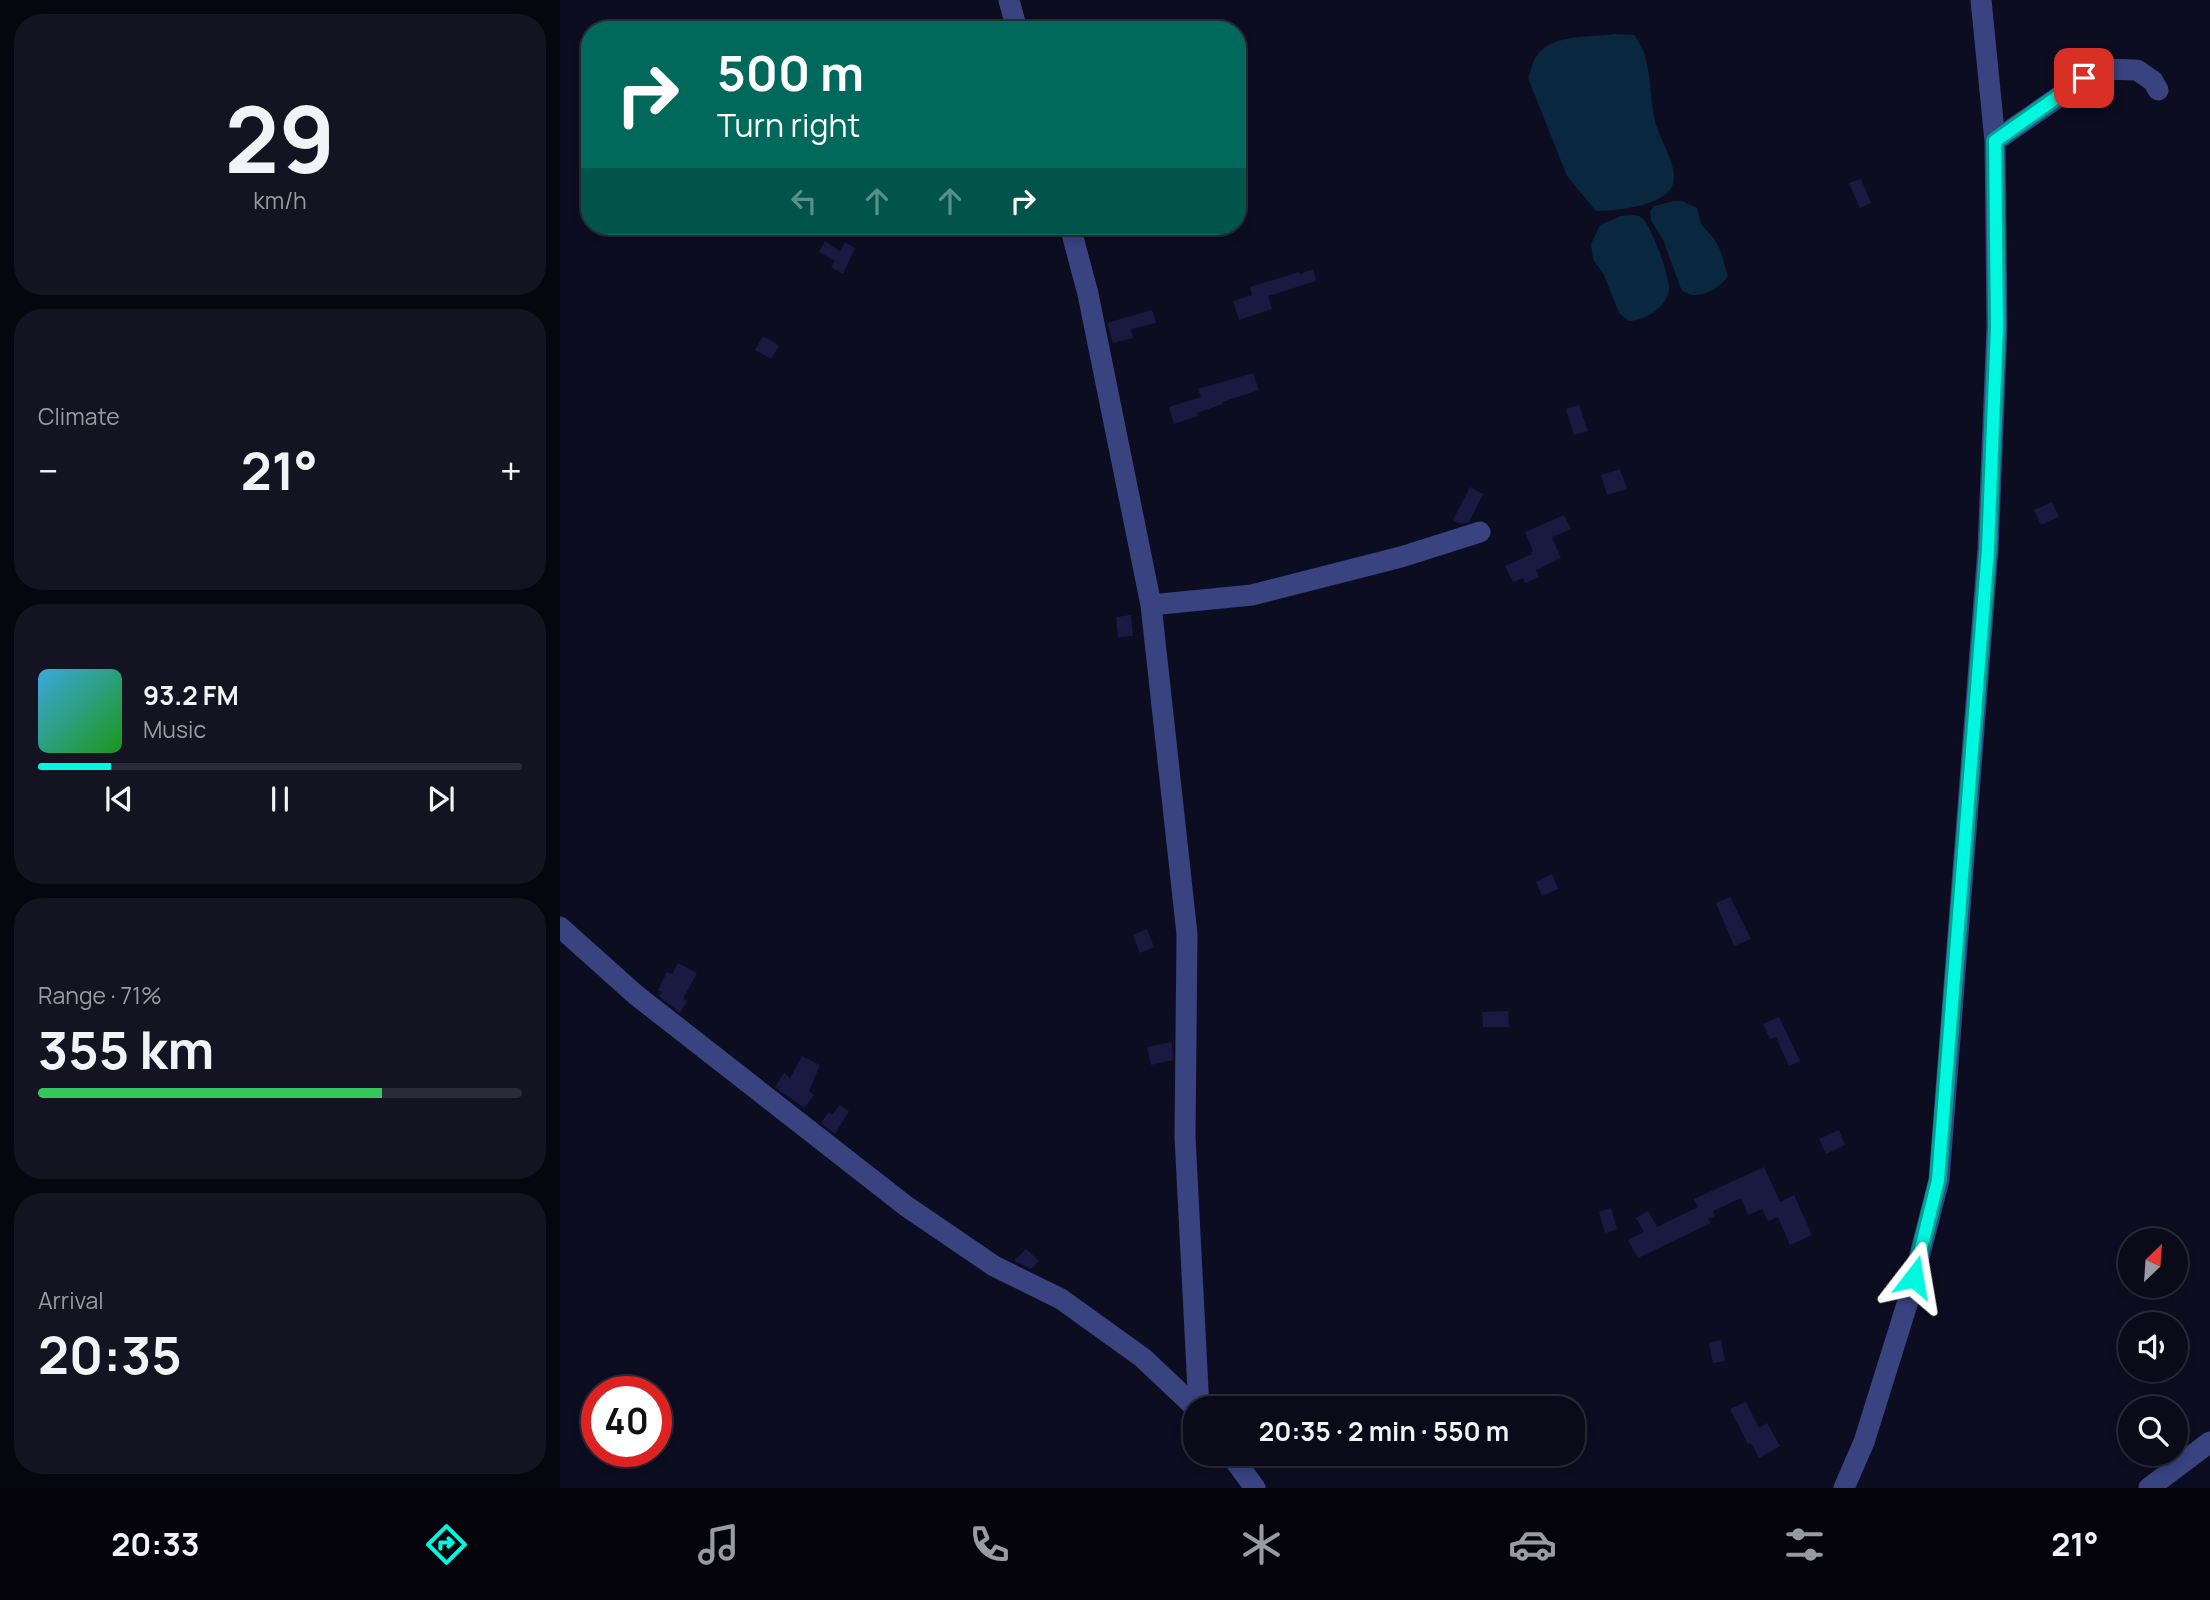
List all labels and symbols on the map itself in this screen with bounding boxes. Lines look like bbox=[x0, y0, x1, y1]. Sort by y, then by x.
pin bbox=[2054, 48, 2114, 108]
north arrow bbox=[2118, 1228, 2188, 1298]
position arrow bbox=[1877, 1240, 1951, 1314]
speed limit sign: 40 bbox=[581, 1376, 672, 1467]

